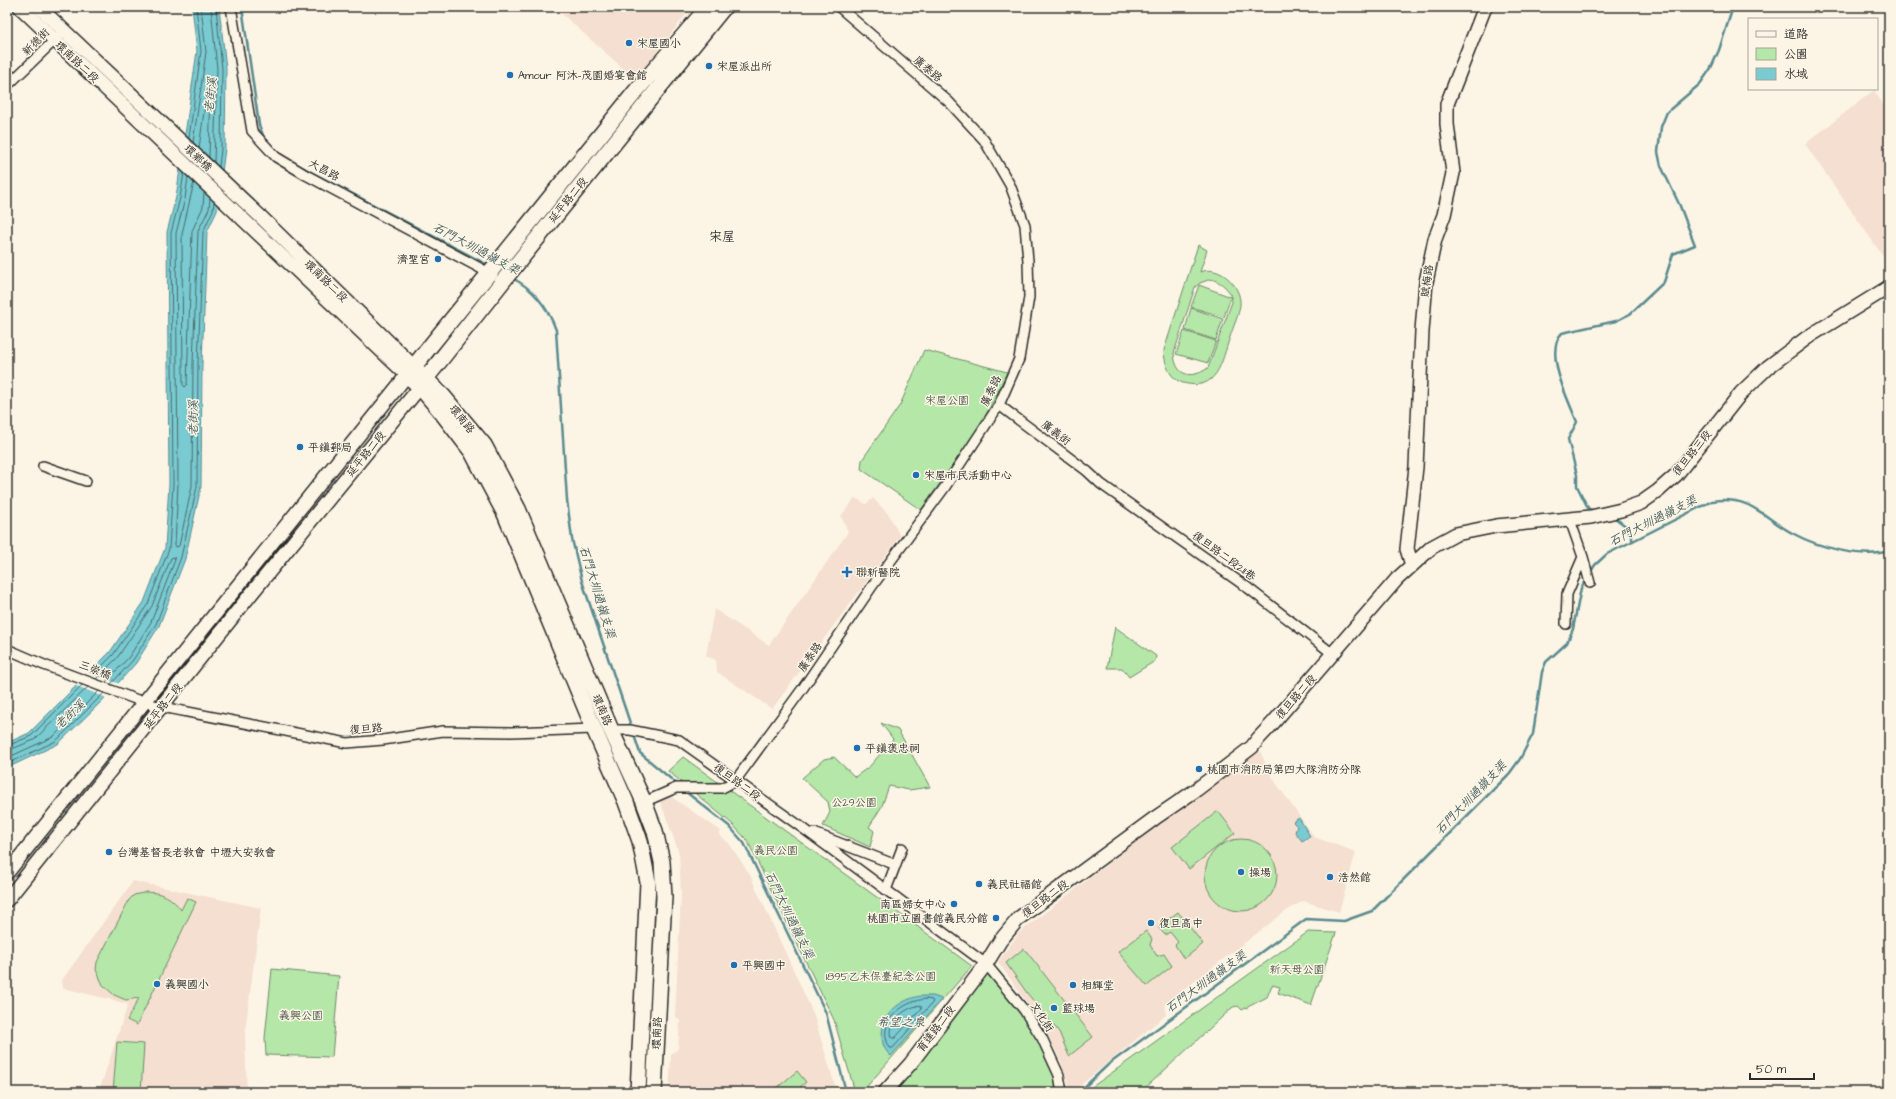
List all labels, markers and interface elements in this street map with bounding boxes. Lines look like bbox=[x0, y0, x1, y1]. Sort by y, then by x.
legend bbox=[1748, 18, 1878, 90]
street label: 新德街 bbox=[19, 24, 54, 59]
text: 道路 bbox=[1784, 26, 1808, 43]
place label: 宋屋國小 bbox=[637, 36, 681, 51]
street label: 環南路二段 bbox=[52, 38, 102, 86]
marker: 宋屋國小 bbox=[624, 38, 634, 48]
text: 公園 bbox=[1784, 46, 1808, 63]
street label: 廣泰路 bbox=[911, 53, 945, 85]
place label: 宋屋派出所 bbox=[717, 59, 772, 74]
marker: 宋屋派出所 bbox=[704, 61, 714, 71]
text: 水域 bbox=[1784, 66, 1808, 83]
place label: Amour 阿沐-茂園婚宴會館 bbox=[518, 68, 647, 83]
marker: Amour 阿沐-茂園婚宴會館 bbox=[505, 70, 515, 80]
water label: 老街溪 bbox=[201, 75, 221, 114]
street label: 環鄉橋 bbox=[181, 141, 215, 175]
street label: 大昌路 bbox=[306, 156, 342, 184]
street label: 延平路二段 bbox=[545, 174, 591, 226]
water label: 石門大圳過嶺支渠 bbox=[430, 219, 523, 280]
district label: 宋屋 bbox=[709, 228, 735, 246]
place label: 濟聖宮 bbox=[397, 252, 430, 267]
marker: 濟聖宮 bbox=[433, 254, 443, 264]
street label: 環南路二段 bbox=[301, 257, 351, 305]
street label: 賦梅路 bbox=[1417, 264, 1437, 298]
street label: 廣泰路 bbox=[977, 373, 1005, 409]
park label: 宋屋公園 bbox=[925, 393, 969, 408]
water label: 老街溪 bbox=[185, 399, 202, 436]
street label: 環南路 bbox=[446, 401, 478, 437]
street label: 廣義街 bbox=[1038, 417, 1074, 450]
street label: 復旦路三段 bbox=[1669, 427, 1715, 479]
street label: 延平路二段 bbox=[343, 428, 389, 480]
place label: 平鎮郵局 bbox=[308, 440, 352, 455]
marker: 平鎮郵局 bbox=[295, 442, 305, 452]
place label: 宋屋市民活動中心 bbox=[924, 468, 1012, 483]
marker: 宋屋市民活動中心 bbox=[911, 470, 921, 480]
water label: 石門大圳過嶺支渠 bbox=[1606, 491, 1701, 550]
street label: 復旦路二段211巷 bbox=[1189, 528, 1259, 584]
water label: 石門大圳過嶺支渠 bbox=[575, 544, 619, 641]
place label: 聯新醫院 bbox=[856, 565, 900, 580]
marker: 聯新醫院 bbox=[841, 566, 853, 578]
street label: 廣泰路 bbox=[795, 639, 825, 675]
street label: 三崇橋 bbox=[77, 657, 113, 683]
street label: 復旦路二段 bbox=[1272, 671, 1320, 723]
street label: 延平路二段 bbox=[140, 680, 186, 732]
street label: 環南路 bbox=[589, 692, 615, 728]
water label: 老街溪 bbox=[51, 696, 90, 733]
street label: 復旦路 bbox=[349, 720, 383, 738]
place label: 平鎮褒忠祠 bbox=[865, 741, 920, 756]
marker: 平鎮褒忠祠 bbox=[852, 743, 862, 753]
water label: 石門大圳過嶺支渠 bbox=[1432, 757, 1511, 838]
street label: 復旦路二段 bbox=[710, 760, 764, 804]
place label: 桃園市消防局第四大隊消防分隊 bbox=[1207, 762, 1361, 777]
marker: 桃園市消防局第四大隊消防分隊 bbox=[1194, 764, 1204, 774]
park label: 公29公園 bbox=[831, 795, 877, 810]
park label: 義民公園 bbox=[754, 843, 798, 858]
place label: 台灣基督長老教會 中壢大安教會 bbox=[117, 845, 275, 860]
marker: 台灣基督長老教會 中壢大安教會 bbox=[104, 847, 114, 857]
place label: 操場 bbox=[1249, 865, 1271, 880]
marker: 操場 bbox=[1236, 867, 1246, 877]
water label: 石門大圳過嶺支渠 bbox=[760, 868, 818, 963]
place label: 浩然館 bbox=[1338, 870, 1371, 885]
marker: 浩然館 bbox=[1325, 872, 1335, 882]
street label: 復旦路二段 bbox=[1019, 876, 1071, 922]
place label: 義民社福館 bbox=[987, 877, 1042, 892]
marker: 義民社福館 bbox=[974, 879, 984, 889]
place label: 南區婦女中心 bbox=[880, 897, 946, 912]
marker: 南區婦女中心 bbox=[949, 899, 959, 909]
place label: 桃園市立圖書館義民分館 bbox=[867, 911, 988, 926]
marker: 桃園市立圖書館義民分館 bbox=[991, 913, 1001, 923]
place label: 復旦高中 bbox=[1159, 916, 1203, 931]
marker: 復旦高中 bbox=[1146, 918, 1156, 928]
water label: 石門大圳過嶺支渠 bbox=[1162, 946, 1251, 1017]
place label: 平興國中 bbox=[742, 958, 786, 973]
marker: 平興國中 bbox=[729, 960, 739, 970]
park label: 新天母公園 bbox=[1270, 962, 1325, 977]
park label: 1895乙未保臺紀念公園 bbox=[826, 969, 936, 984]
place label: 義興國小 bbox=[165, 977, 209, 992]
place label: 相輝堂 bbox=[1081, 978, 1114, 993]
marker: 義興國小 bbox=[152, 979, 162, 989]
marker: 相輝堂 bbox=[1068, 980, 1078, 990]
street label: 文化街 bbox=[1027, 999, 1058, 1036]
place label: 籃球場 bbox=[1062, 1001, 1095, 1016]
street label: 育達路二段 bbox=[913, 1003, 959, 1055]
marker: 籃球場 bbox=[1049, 1003, 1059, 1013]
park label: 義興公園 bbox=[279, 1008, 323, 1023]
water label: 希望之泉 bbox=[877, 1014, 925, 1031]
street label: 環南路 bbox=[649, 1016, 665, 1050]
scale bar bbox=[1750, 1055, 1814, 1081]
text: 50 m bbox=[1756, 1061, 1787, 1078]

